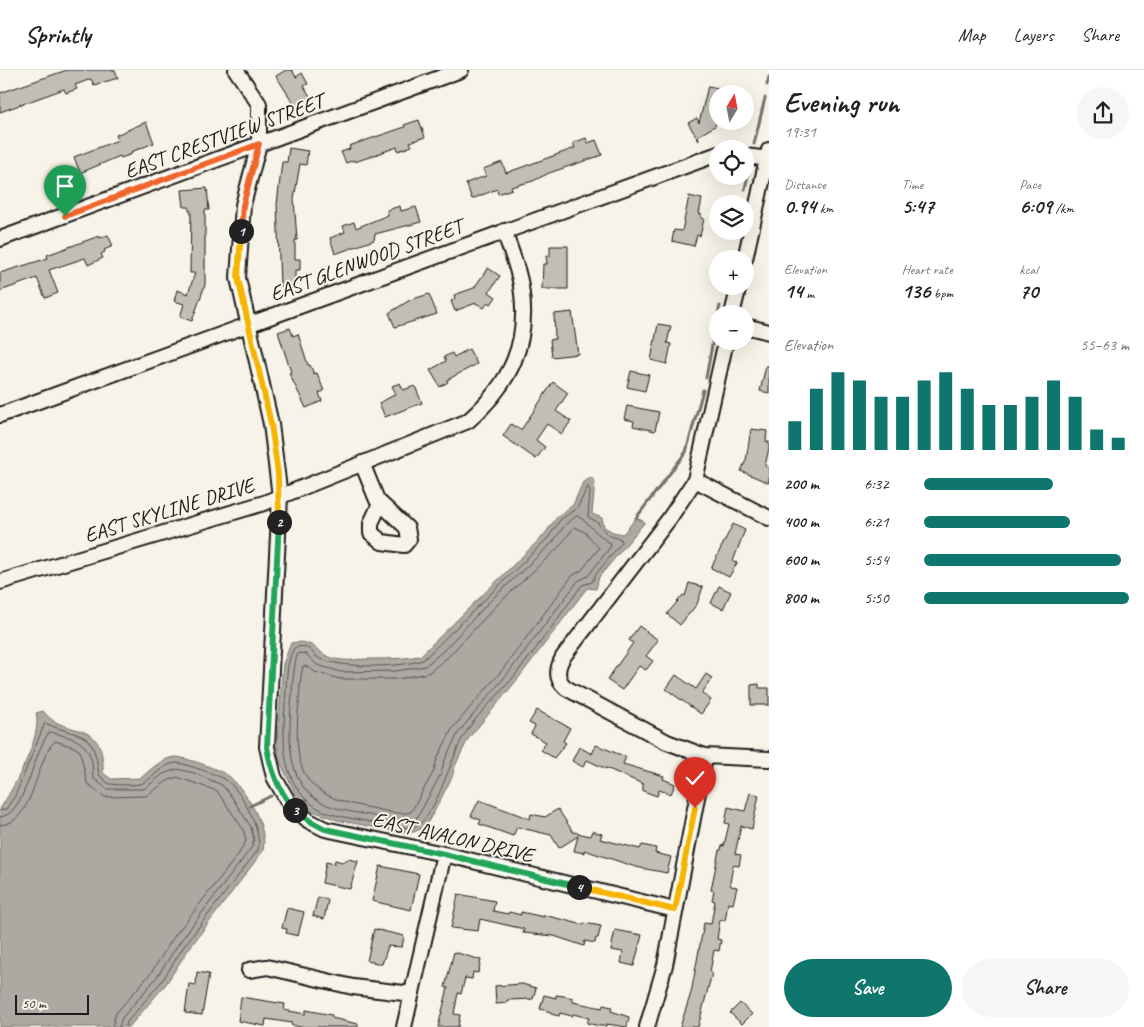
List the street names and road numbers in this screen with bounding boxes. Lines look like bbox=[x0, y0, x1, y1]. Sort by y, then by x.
street label: EAST CRESTVIEW STREET bbox=[121, 86, 332, 184]
street label: EAST GLENWOOD STREET bbox=[266, 211, 471, 307]
street label: EAST SKYLINE DRIVE bbox=[81, 471, 260, 548]
street label: EAST AVALON DRIVE bbox=[370, 806, 539, 869]

